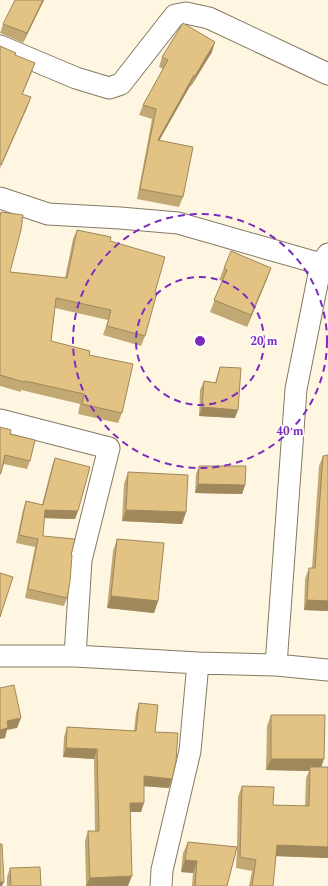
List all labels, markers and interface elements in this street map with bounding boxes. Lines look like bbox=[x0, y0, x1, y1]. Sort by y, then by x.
text: 20 m bbox=[250, 332, 278, 351]
centre of rings bbox=[193, 334, 207, 348]
text: 40 m bbox=[276, 422, 304, 441]

